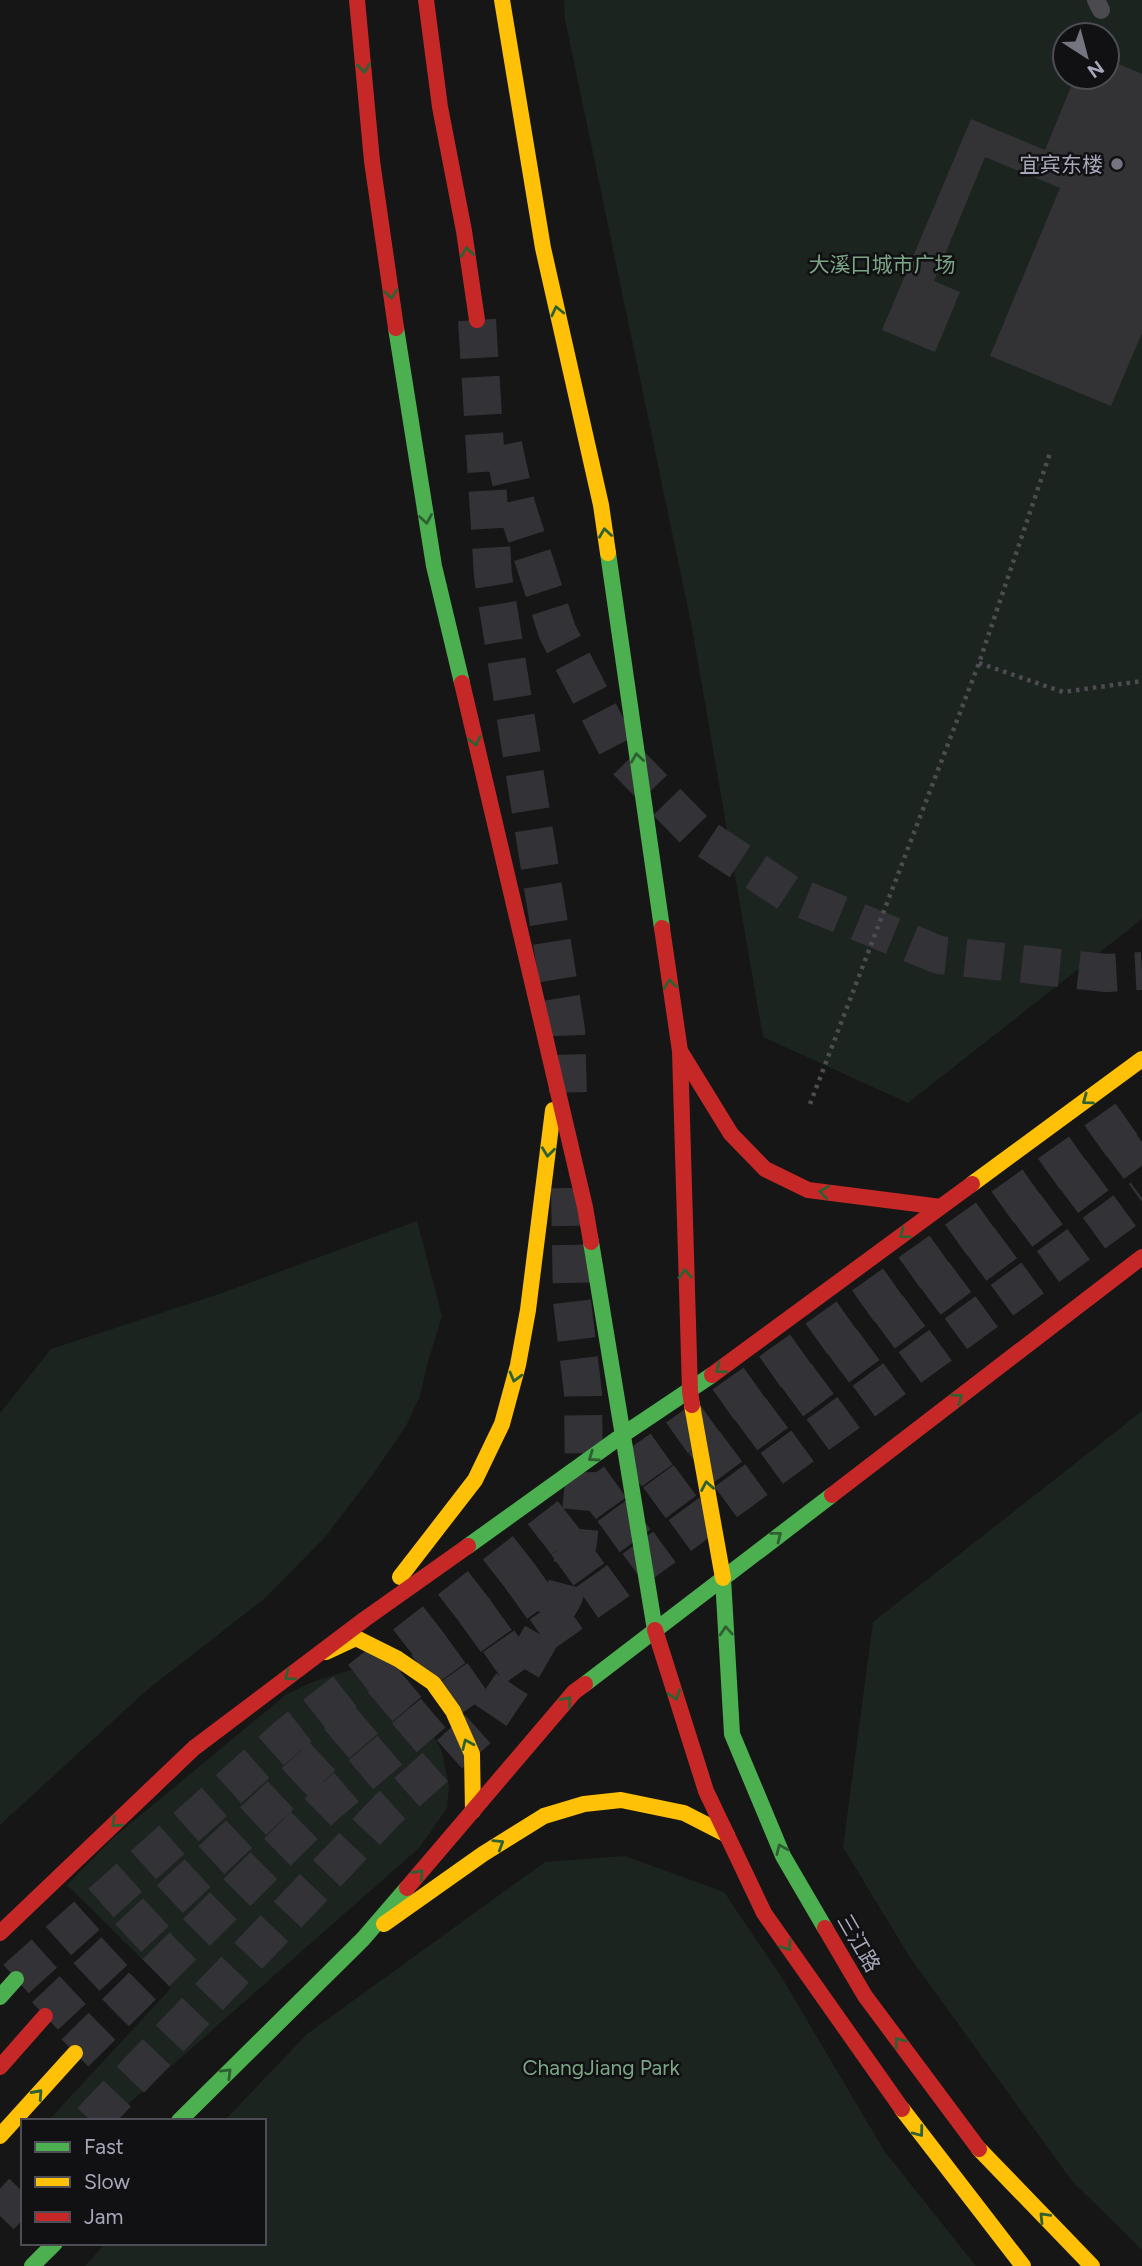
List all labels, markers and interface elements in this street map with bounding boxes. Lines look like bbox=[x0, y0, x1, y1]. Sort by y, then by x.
north arrow bbox=[1051, 21, 1121, 91]
text: N bbox=[1083, 56, 1108, 83]
one-way arrow bbox=[356, 63, 371, 74]
place label: 宜宾东楼 bbox=[1019, 152, 1103, 177]
marker: 宜宾东楼 bbox=[1109, 156, 1125, 172]
one-way arrow bbox=[460, 246, 475, 258]
park label: 大溪口城市广场 bbox=[809, 252, 956, 277]
one-way arrow bbox=[383, 288, 398, 300]
one-way arrow bbox=[551, 305, 565, 317]
one-way arrow bbox=[418, 513, 433, 524]
one-way arrow bbox=[598, 527, 613, 539]
one-way arrow bbox=[467, 734, 481, 746]
one-way arrow bbox=[630, 753, 645, 764]
one-way arrow bbox=[662, 978, 677, 989]
one-way arrow bbox=[1082, 1091, 1095, 1104]
one-way arrow bbox=[540, 1146, 555, 1157]
one-way arrow bbox=[818, 1185, 830, 1200]
one-way arrow bbox=[899, 1226, 911, 1238]
one-way arrow bbox=[678, 1268, 693, 1279]
one-way arrow bbox=[715, 1360, 728, 1373]
one-way arrow bbox=[509, 1370, 523, 1382]
one-way arrow bbox=[950, 1394, 962, 1406]
one-way arrow bbox=[588, 1448, 601, 1461]
one-way arrow bbox=[700, 1480, 715, 1492]
one-way arrow bbox=[769, 1532, 782, 1545]
one-way arrow bbox=[719, 1625, 734, 1636]
one-way arrow bbox=[284, 1668, 297, 1680]
one-way arrow bbox=[667, 1689, 682, 1701]
one-way arrow bbox=[559, 1696, 571, 1709]
one-way arrow bbox=[461, 1739, 475, 1751]
one-way arrow bbox=[111, 1814, 124, 1827]
one-way arrow bbox=[491, 1840, 504, 1853]
one-way arrow bbox=[775, 1843, 789, 1856]
one-way arrow bbox=[411, 1869, 423, 1882]
street label: 三江路 bbox=[832, 1909, 886, 1977]
one-way arrow bbox=[779, 1938, 791, 1951]
one-way arrow bbox=[895, 2037, 908, 2050]
park label: ChangJiang Park bbox=[522, 2055, 680, 2080]
one-way arrow bbox=[219, 2068, 232, 2081]
one-way arrow bbox=[29, 2089, 42, 2102]
legend bbox=[21, 2119, 266, 2245]
one-way arrow bbox=[911, 2124, 923, 2137]
text: Fast bbox=[84, 2134, 124, 2159]
text: Slow bbox=[84, 2169, 130, 2194]
text: Jam bbox=[84, 2204, 123, 2229]
one-way arrow bbox=[1040, 2212, 1053, 2225]

